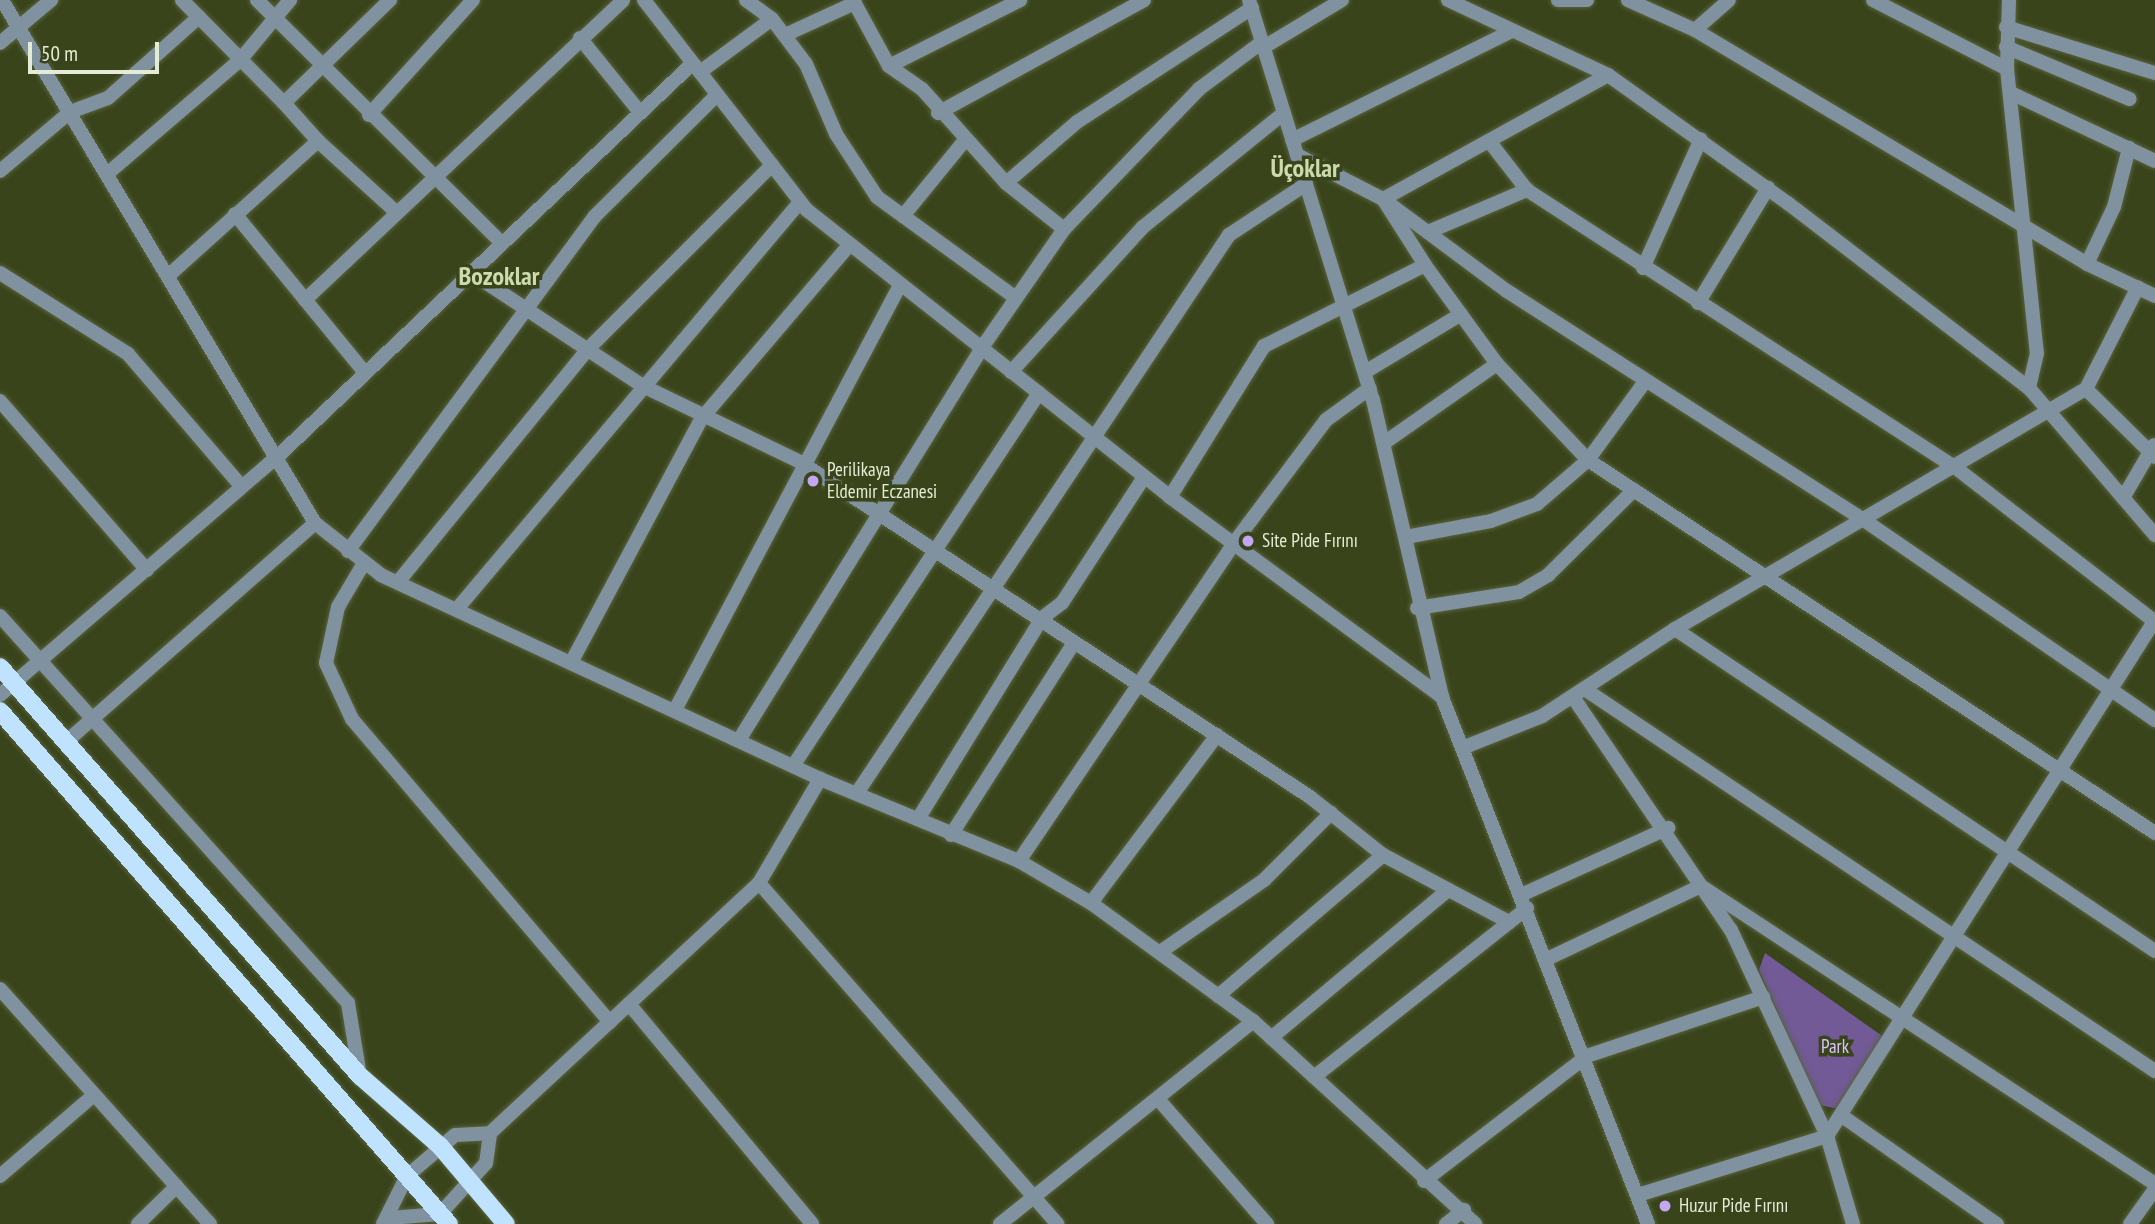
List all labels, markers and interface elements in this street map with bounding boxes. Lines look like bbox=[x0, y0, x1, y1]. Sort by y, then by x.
scale bar bbox=[32, 28, 163, 72]
text: 50 m bbox=[41, 40, 78, 67]
district label: Üçoklar bbox=[1270, 152, 1340, 184]
district label: Bozoklar bbox=[459, 260, 539, 292]
place label: Perilikaya Eldemir Eczanesi bbox=[827, 459, 937, 503]
marker: Perilikaya Eldemir Eczanesi bbox=[805, 473, 821, 489]
place label: Site Pide Fırını bbox=[1262, 530, 1358, 552]
marker: Site Pide Fırını bbox=[1240, 533, 1256, 549]
park label: Park bbox=[1821, 1036, 1849, 1058]
place label: Huzur Pide Fırını bbox=[1679, 1195, 1788, 1217]
marker: Huzur Pide Fırını bbox=[1657, 1198, 1673, 1214]

